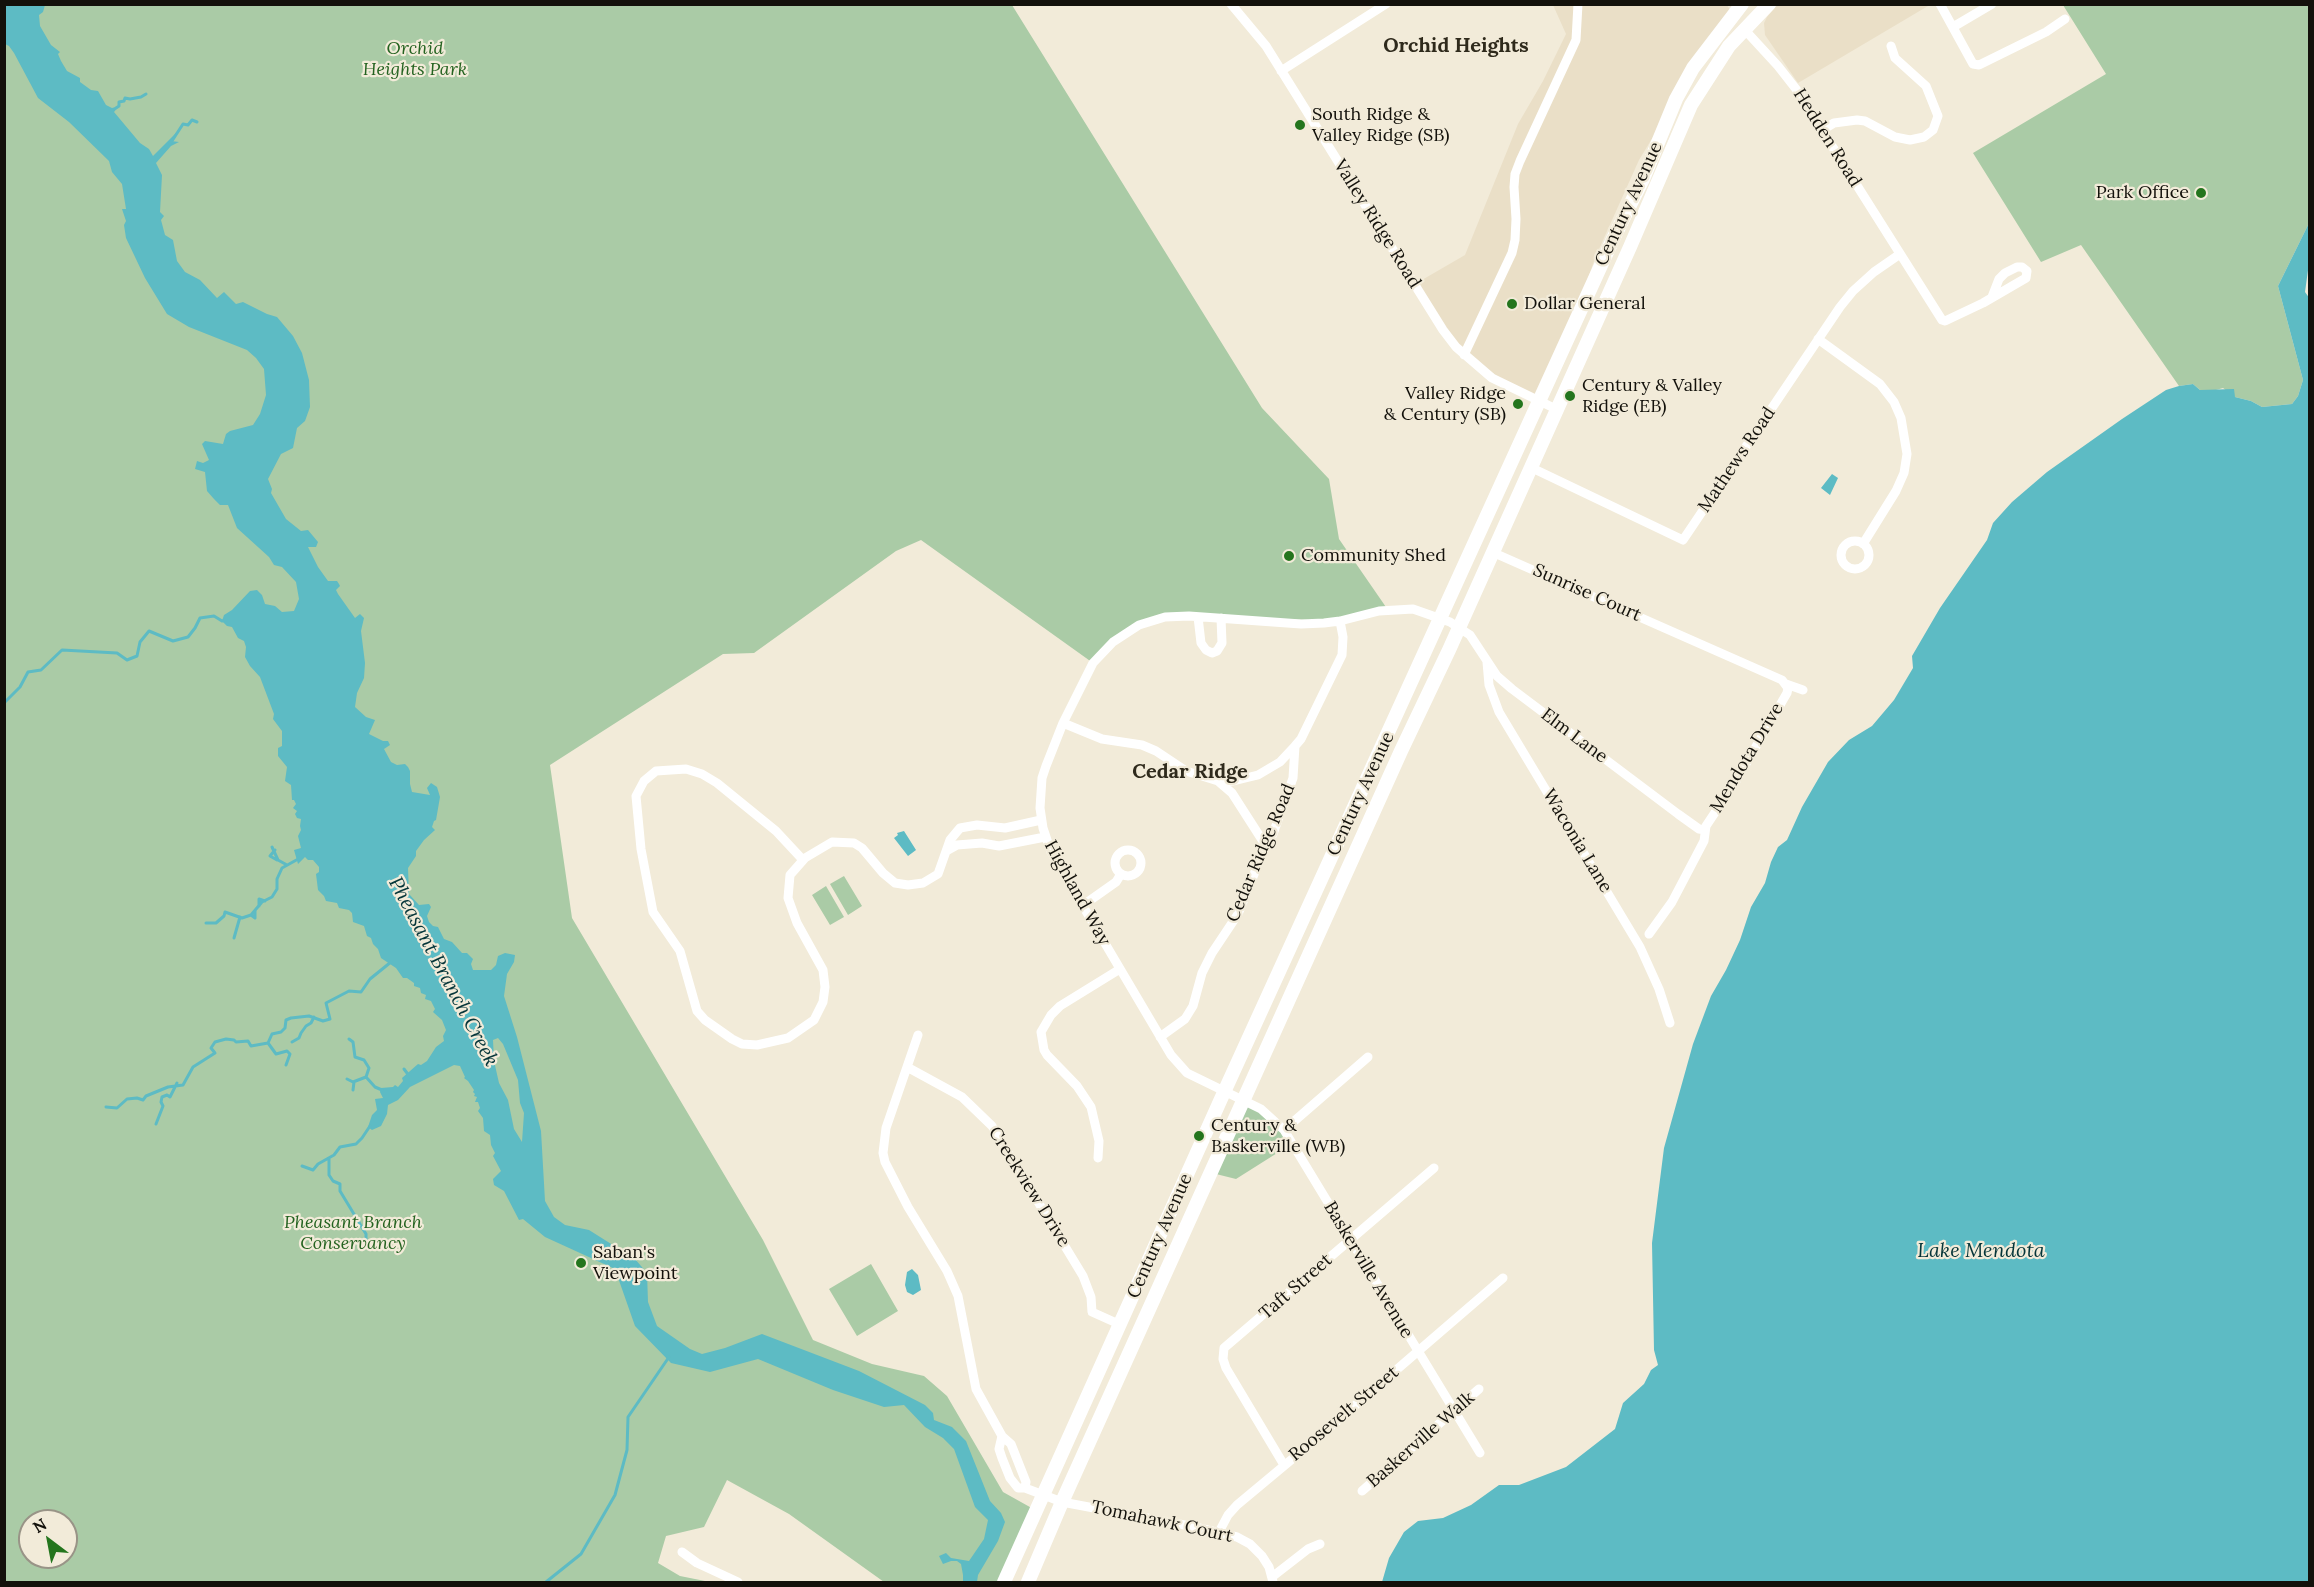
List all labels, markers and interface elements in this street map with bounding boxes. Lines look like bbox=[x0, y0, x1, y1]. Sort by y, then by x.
district label: Orchid Heights bbox=[1383, 34, 1529, 58]
park label: Orchid Heights Park bbox=[363, 38, 467, 80]
street label: Hedden Road bbox=[1788, 85, 1866, 191]
place label: South Ridge & Valley Ridge (SB) bbox=[1312, 104, 1450, 146]
marker: South Ridge & Valley Ridge (SB) bbox=[1293, 118, 1307, 132]
street label: Century Avenue bbox=[1591, 139, 1667, 269]
street label: Valley Ridge Road bbox=[1329, 156, 1425, 292]
place label: Park Office bbox=[2096, 182, 2189, 204]
marker: Park Office bbox=[2194, 186, 2208, 200]
place label: Dollar General bbox=[1524, 293, 1646, 315]
marker: Dollar General bbox=[1505, 297, 1519, 311]
place label: Century & Valley Ridge (EB) bbox=[1582, 375, 1722, 418]
place label: Valley Ridge & Century (SB) bbox=[1384, 383, 1506, 426]
marker: Century & Valley Ridge (EB) bbox=[1563, 389, 1577, 403]
marker: Valley Ridge & Century (SB) bbox=[1511, 397, 1525, 411]
street label: Mathews Road bbox=[1694, 403, 1780, 517]
place label: Community Shed bbox=[1301, 545, 1446, 567]
marker: Community Shed bbox=[1282, 549, 1296, 563]
street label: Sunrise Court bbox=[1530, 560, 1644, 626]
street label: Mendota Drive bbox=[1706, 699, 1788, 817]
street label: Elm Lane bbox=[1536, 704, 1612, 768]
street label: Century Avenue bbox=[1323, 729, 1399, 859]
district label: Cedar Ridge bbox=[1132, 760, 1248, 784]
street label: Cedar Ridge Road bbox=[1222, 781, 1300, 925]
street label: Waconia Lane bbox=[1538, 785, 1616, 897]
street label: Highland Way bbox=[1039, 837, 1115, 949]
water label: Pheasant Branch Creek bbox=[383, 873, 503, 1071]
place label: Century & Baskerville (WB) bbox=[1211, 1115, 1345, 1158]
street label: Creekview Drive bbox=[983, 1123, 1075, 1251]
marker: Century & Baskerville (WB) bbox=[1192, 1129, 1206, 1143]
street label: Century Avenue bbox=[1123, 1170, 1197, 1302]
street label: Baskerville Avenue bbox=[1319, 1198, 1417, 1342]
park label: Pheasant Branch Conservancy bbox=[284, 1212, 422, 1254]
water label: Lake Mendota bbox=[1917, 1239, 2045, 1263]
place label: Saban's Viewpoint bbox=[593, 1242, 678, 1284]
street label: Taft Street bbox=[1255, 1250, 1337, 1324]
marker: Saban's Viewpoint bbox=[574, 1256, 588, 1270]
street label: Roosevelt Street bbox=[1285, 1362, 1403, 1466]
street label: Baskerville Walk bbox=[1363, 1387, 1479, 1493]
street label: Tomahawk Court bbox=[1089, 1496, 1235, 1548]
north arrow bbox=[18, 1509, 78, 1569]
text: N bbox=[29, 1514, 50, 1537]

